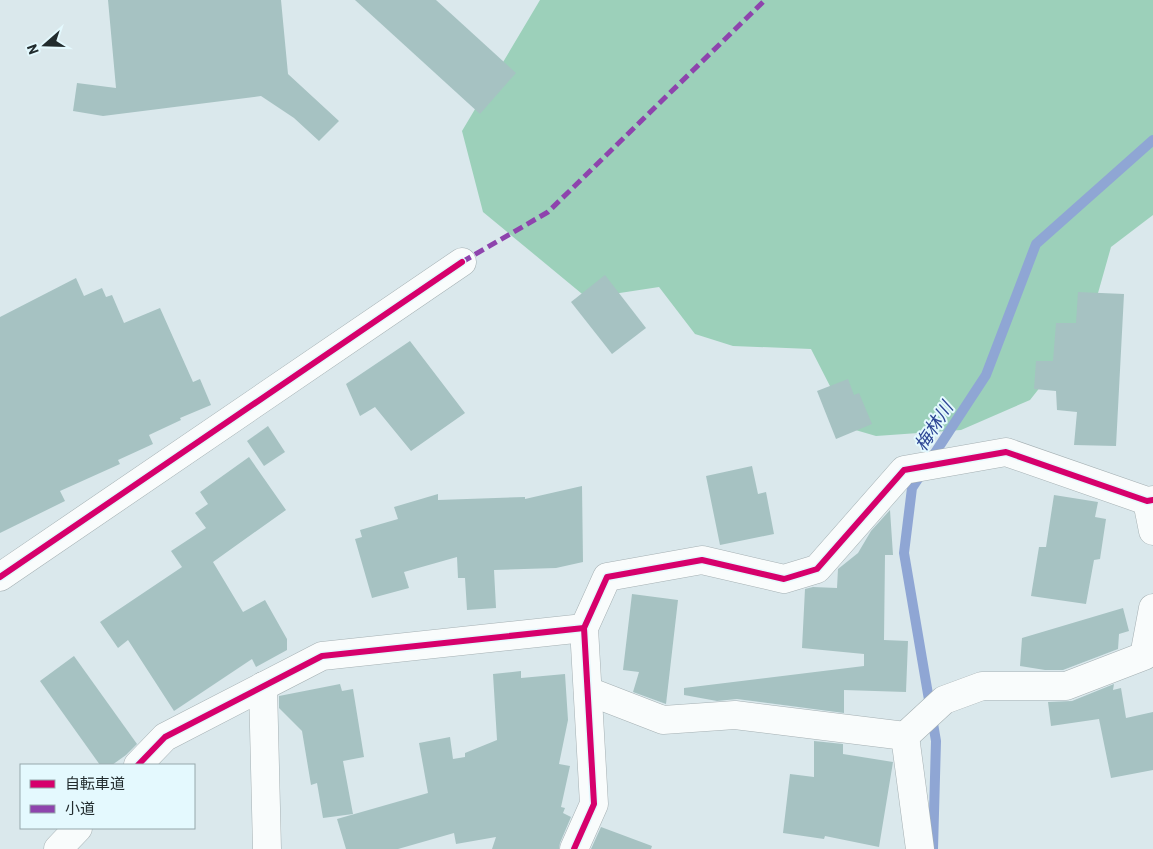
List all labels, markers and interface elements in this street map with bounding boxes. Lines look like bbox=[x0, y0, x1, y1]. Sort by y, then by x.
north arrow bbox=[20, 20, 70, 70]
text: N bbox=[23, 42, 42, 57]
water label: 梅林川 bbox=[909, 396, 958, 455]
legend bbox=[20, 764, 195, 829]
text: 自転車道 bbox=[65, 774, 125, 792]
text: 小道 bbox=[65, 799, 95, 817]

